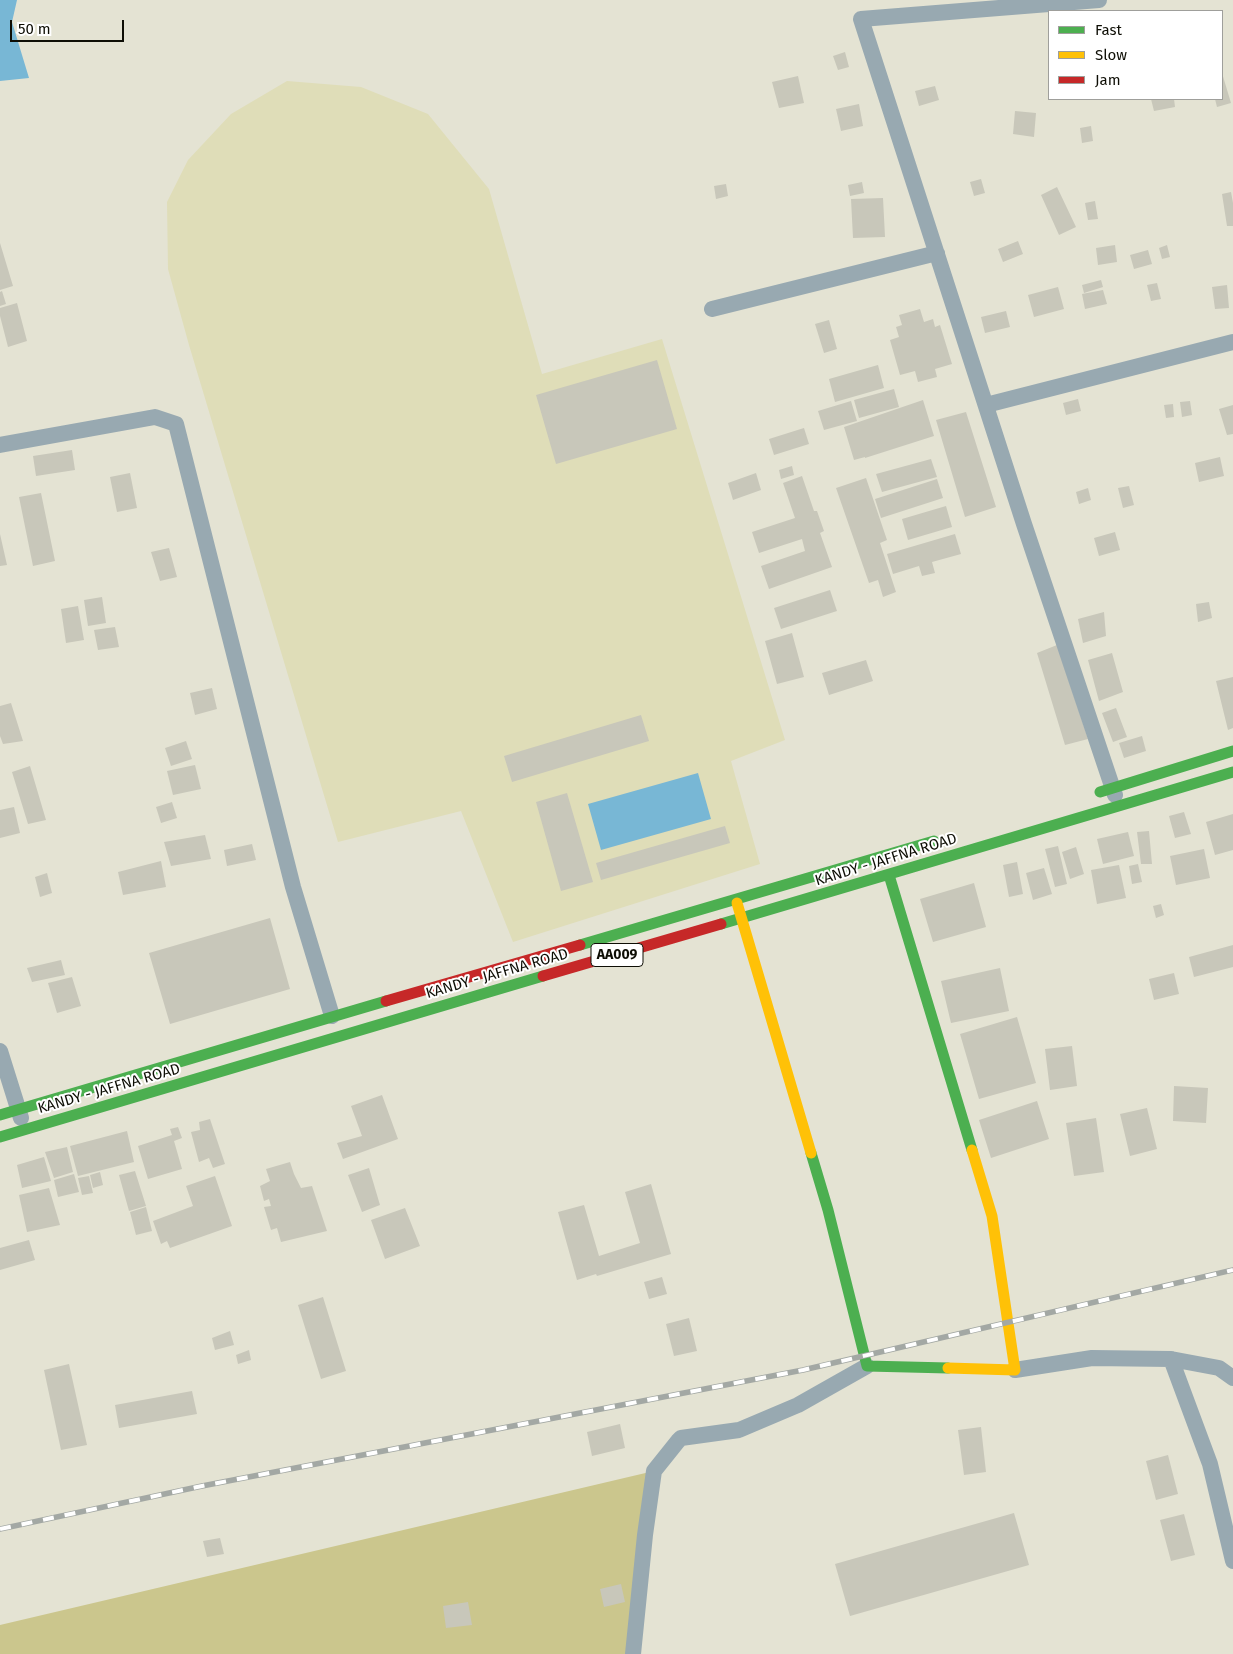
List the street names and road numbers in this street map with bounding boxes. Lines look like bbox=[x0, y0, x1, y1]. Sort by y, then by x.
street label: KANDY - JAFFNA ROAD bbox=[813, 830, 959, 890]
road number: AA009 bbox=[591, 944, 643, 966]
street label: KANDY - JAFFNA ROAD bbox=[424, 945, 570, 1003]
street label: KANDY - JAFFNA ROAD bbox=[36, 1060, 182, 1118]

